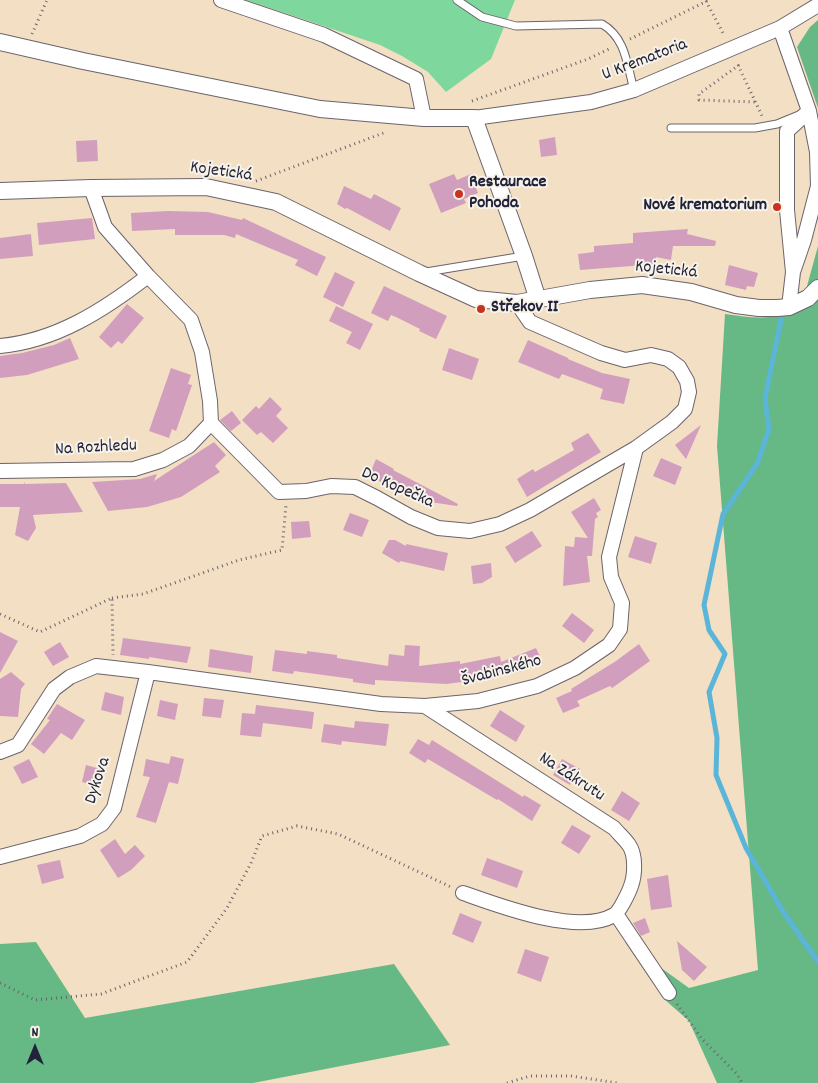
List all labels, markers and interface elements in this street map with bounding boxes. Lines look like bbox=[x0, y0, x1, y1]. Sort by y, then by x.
street label: U Krematoria bbox=[599, 35, 691, 87]
street label: Kojetická bbox=[189, 158, 253, 188]
place label: Restaurace Pohoda bbox=[469, 173, 546, 215]
marker: Restaurace Pohoda bbox=[453, 188, 465, 200]
place label: Nové krematorium bbox=[643, 196, 767, 218]
marker: Nové krematorium bbox=[771, 201, 783, 213]
street label: Kojetická bbox=[634, 257, 698, 285]
place label: Střekov II bbox=[491, 298, 558, 320]
marker: Střekov II bbox=[475, 303, 487, 315]
street label: Na Rozhledu bbox=[55, 436, 137, 462]
street label: Do Kopečka bbox=[357, 463, 437, 515]
street label: Švabinského bbox=[460, 651, 544, 693]
street label: Na Zákrutu bbox=[534, 749, 608, 807]
street label: Dykova bbox=[81, 755, 117, 807]
north arrow bbox=[10, 1023, 60, 1073]
text: N bbox=[32, 1023, 38, 1043]

